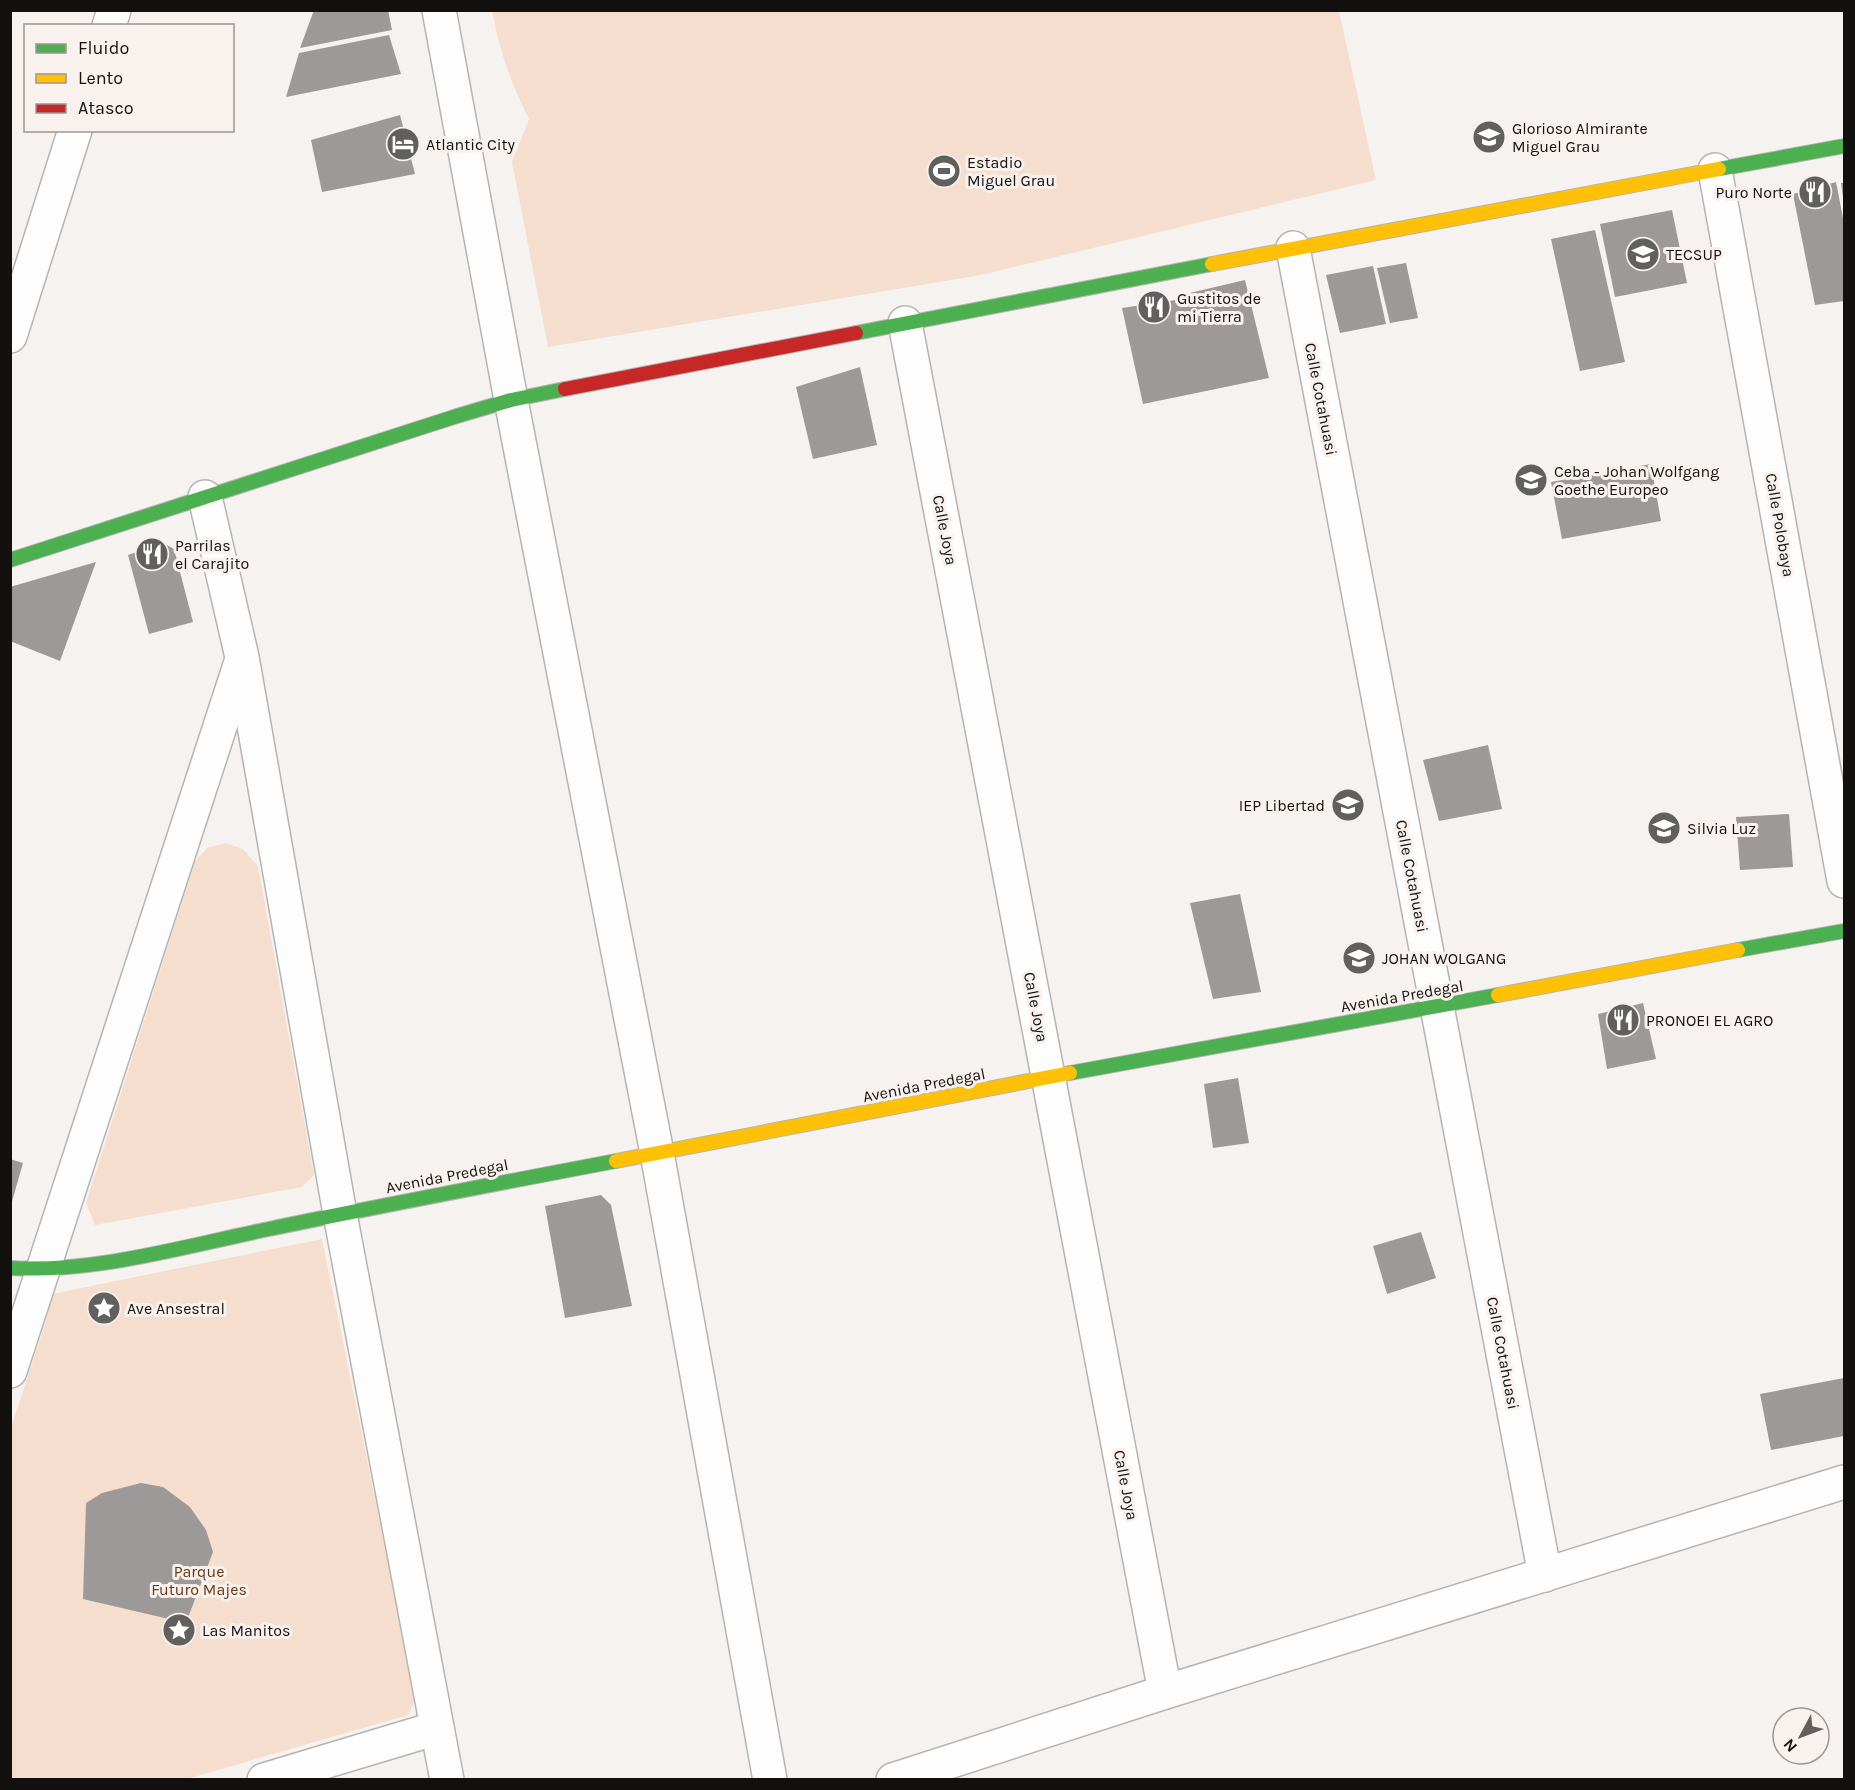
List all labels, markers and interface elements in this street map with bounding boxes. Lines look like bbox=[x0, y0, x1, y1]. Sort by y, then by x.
legend bbox=[24, 24, 234, 132]
text: Fluido bbox=[78, 37, 129, 59]
text: Lento bbox=[78, 67, 123, 89]
text: Atasco bbox=[78, 97, 134, 119]
school or university icon: Glorioso Almirante Miguel Grau bbox=[1471, 119, 1507, 155]
place label: Glorioso Almirante Miguel Grau bbox=[1512, 119, 1648, 156]
hotel icon: Atlantic City bbox=[385, 126, 421, 162]
place label: Atlantic City bbox=[426, 135, 516, 154]
sports icon: Estadio Miguel Grau bbox=[926, 153, 962, 189]
place label: Estadio Miguel Grau bbox=[967, 153, 1055, 190]
restaurant icon: Puro Norte bbox=[1797, 174, 1833, 210]
place label: Puro Norte bbox=[1715, 183, 1792, 202]
school or university icon: TECSUP bbox=[1625, 236, 1661, 272]
place label: TECSUP bbox=[1666, 245, 1722, 264]
restaurant icon: Gustitos de mi Tierra bbox=[1136, 289, 1172, 325]
place label: Gustitos de mi Tierra bbox=[1177, 289, 1261, 326]
street label: Calle Cotahuasi bbox=[1301, 341, 1341, 457]
school or university icon: Ceba - Johan Wolfgang Goethe Europeo bbox=[1513, 462, 1549, 498]
place label: Ceba - Johan Wolfgang Goethe Europeo bbox=[1554, 462, 1719, 499]
street label: Calle Polobaya bbox=[1762, 472, 1798, 578]
street label: Calle Joya bbox=[929, 493, 961, 567]
restaurant icon: Parrilas el Carajito bbox=[134, 536, 170, 572]
place label: Parrilas el Carajito bbox=[175, 536, 249, 573]
school or university icon: IEP Libertad bbox=[1330, 787, 1366, 823]
place label: IEP Libertad bbox=[1239, 796, 1325, 815]
school or university icon: Silvia Luz bbox=[1646, 810, 1682, 846]
street label: Calle Cotahuasi bbox=[1392, 818, 1432, 934]
place label: Silvia Luz bbox=[1687, 819, 1756, 838]
school or university icon: JOHAN WOLGANG bbox=[1341, 940, 1377, 976]
place label: JOHAN WOLGANG bbox=[1382, 949, 1506, 968]
street label: Calle Joya bbox=[1020, 970, 1052, 1044]
street label: Avenida Predegal bbox=[1339, 976, 1465, 1016]
restaurant icon: PRONOEI EL AGRO bbox=[1605, 1002, 1641, 1038]
place label: PRONOEI EL AGRO bbox=[1646, 1011, 1773, 1030]
street label: Avenida Predegal bbox=[861, 1064, 987, 1106]
street label: Avenida Predegal bbox=[384, 1155, 510, 1197]
place icon: Ave Ansestral bbox=[86, 1290, 122, 1326]
street label: Calle Cotahuasi bbox=[1483, 1295, 1523, 1411]
place label: Ave Ansestral bbox=[127, 1299, 225, 1318]
street label: Calle Joya bbox=[1110, 1448, 1142, 1522]
park label: Parque Futuro Majes bbox=[151, 1562, 247, 1599]
place icon: Las Manitos bbox=[161, 1612, 197, 1648]
place label: Las Manitos bbox=[202, 1621, 290, 1640]
north arrow bbox=[1771, 1706, 1831, 1766]
text: N bbox=[1779, 1735, 1801, 1756]

